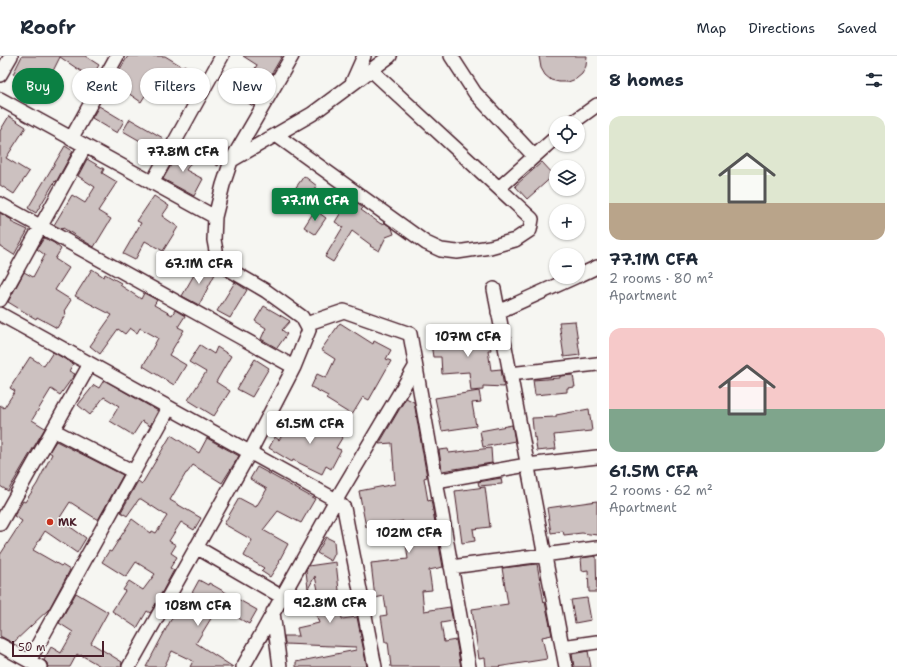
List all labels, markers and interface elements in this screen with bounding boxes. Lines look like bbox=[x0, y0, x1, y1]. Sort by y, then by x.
text: Roofr bbox=[20, 15, 76, 40]
text: Map bbox=[697, 19, 727, 37]
text: Directions bbox=[749, 19, 815, 37]
text: Saved bbox=[837, 19, 877, 37]
chip: Buy bbox=[12, 68, 64, 104]
chip: Rent bbox=[72, 68, 132, 104]
chip: Filters bbox=[140, 68, 210, 104]
chip: New bbox=[218, 68, 276, 104]
text: 8 homes bbox=[609, 69, 684, 91]
icon: filters bbox=[863, 69, 885, 91]
map controls bbox=[549, 116, 585, 284]
button: locate bbox=[549, 116, 585, 152]
pin: 77.8M CFA bbox=[137, 139, 229, 173]
icon: home bbox=[711, 142, 783, 214]
text: 77.8M CFA bbox=[147, 143, 219, 160]
button: layers bbox=[549, 160, 585, 196]
pin: 77.1M CFA bbox=[269, 188, 361, 222]
text: 77.1M CFA bbox=[281, 192, 349, 209]
button: + bbox=[549, 204, 585, 240]
button: − bbox=[549, 248, 585, 284]
text: 77.1M CFA bbox=[609, 248, 698, 270]
pin: 67.1M CFA bbox=[153, 251, 245, 285]
text: 67.1M CFA bbox=[165, 255, 233, 272]
text: 2 rooms · 80 m² bbox=[609, 270, 713, 287]
text: Apartment bbox=[609, 287, 677, 304]
pin: 107M CFA bbox=[427, 324, 509, 358]
text: 107M CFA bbox=[435, 328, 501, 345]
icon: home bbox=[711, 354, 783, 426]
pin: 61.5M CFA bbox=[264, 411, 356, 445]
text: 61.5M CFA bbox=[276, 415, 344, 432]
text: 61.5M CFA bbox=[609, 460, 698, 482]
text: 2 rooms · 62 m² bbox=[609, 482, 713, 499]
text: Apartment bbox=[609, 499, 677, 516]
place label: MK bbox=[58, 515, 77, 530]
marker: MK bbox=[45, 517, 55, 527]
pin: 102M CFA bbox=[368, 520, 450, 554]
text: 102M CFA bbox=[376, 524, 442, 541]
pin: 92.8M CFA bbox=[284, 590, 376, 624]
pin: 108M CFA bbox=[157, 593, 239, 627]
text: 92.8M CFA bbox=[293, 594, 367, 611]
text: 108M CFA bbox=[165, 597, 231, 614]
scale bar bbox=[12, 639, 104, 658]
text: 50 m bbox=[18, 640, 46, 655]

